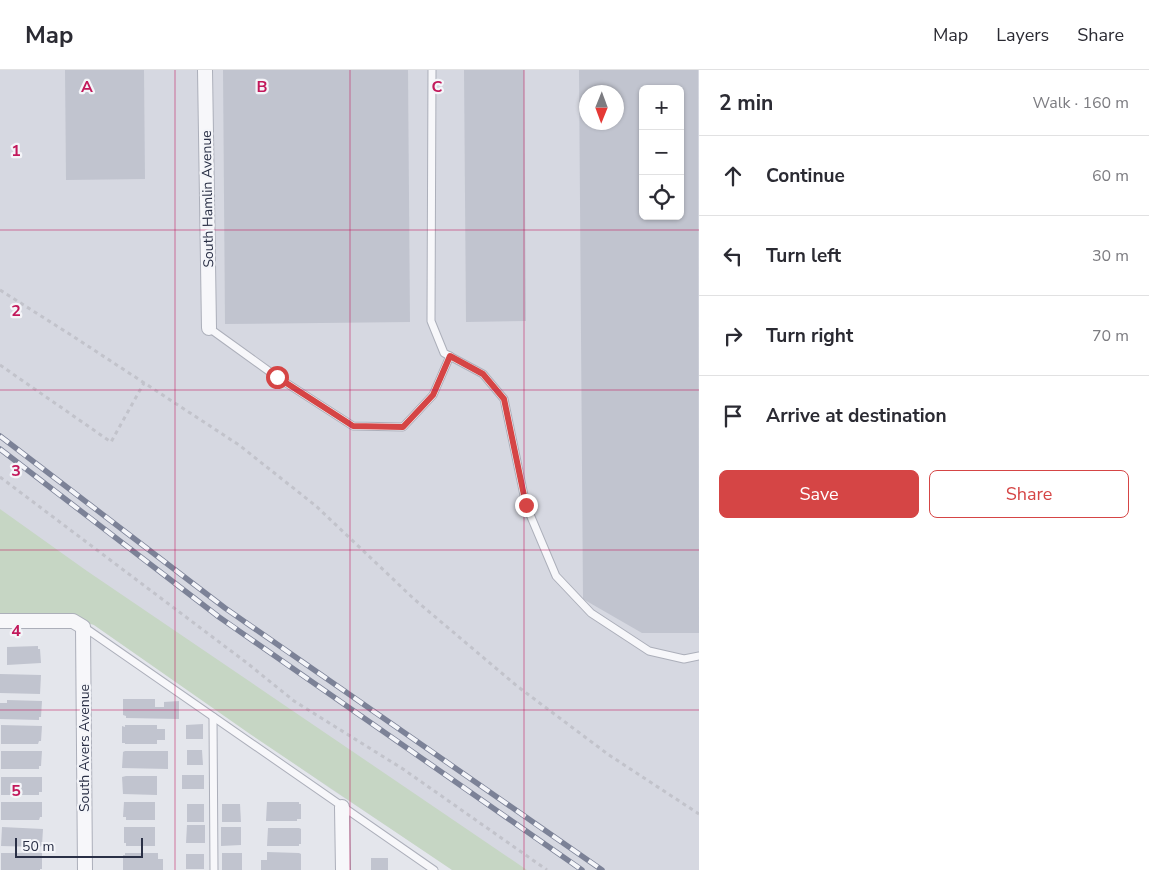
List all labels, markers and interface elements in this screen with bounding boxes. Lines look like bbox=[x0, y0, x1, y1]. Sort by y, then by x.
text: Map bbox=[25, 19, 73, 51]
text: Map bbox=[933, 23, 968, 47]
text: Layers bbox=[996, 23, 1049, 47]
text: Share bbox=[1077, 23, 1124, 47]
text: A bbox=[81, 76, 93, 98]
text: B bbox=[256, 76, 268, 98]
text: C bbox=[432, 76, 443, 98]
north arrow bbox=[579, 85, 624, 130]
map controls bbox=[639, 85, 684, 220]
button: + bbox=[639, 85, 684, 130]
text: 2 min bbox=[719, 89, 773, 117]
text: Walk · 160 m bbox=[1033, 92, 1129, 114]
street label: South Hamlin Avenue bbox=[197, 130, 218, 268]
button: − bbox=[639, 130, 684, 175]
text: 1 bbox=[11, 140, 21, 162]
icon: ahead bbox=[719, 162, 747, 190]
text: Continue bbox=[766, 163, 845, 189]
text: 60 m bbox=[1092, 165, 1129, 187]
button: locate bbox=[639, 175, 684, 220]
icon: left bbox=[719, 242, 747, 270]
text: Turn left bbox=[766, 243, 841, 269]
text: 30 m bbox=[1092, 245, 1129, 267]
text: 2 bbox=[11, 300, 21, 322]
icon: right bbox=[719, 322, 747, 350]
text: Turn right bbox=[766, 323, 853, 349]
text: 70 m bbox=[1092, 325, 1129, 347]
route start bbox=[266, 366, 289, 389]
icon: arrive bbox=[719, 402, 747, 430]
text: Arrive at destination bbox=[766, 403, 947, 429]
text: 3 bbox=[11, 460, 21, 482]
button: Save bbox=[719, 470, 919, 518]
button: Share bbox=[929, 470, 1129, 518]
route end bbox=[515, 494, 538, 517]
text: 4 bbox=[11, 620, 21, 642]
street label: South Avers Avenue bbox=[75, 684, 94, 812]
text: 5 bbox=[11, 780, 21, 802]
scale bar bbox=[15, 835, 142, 858]
text: 50 m bbox=[22, 837, 54, 856]

